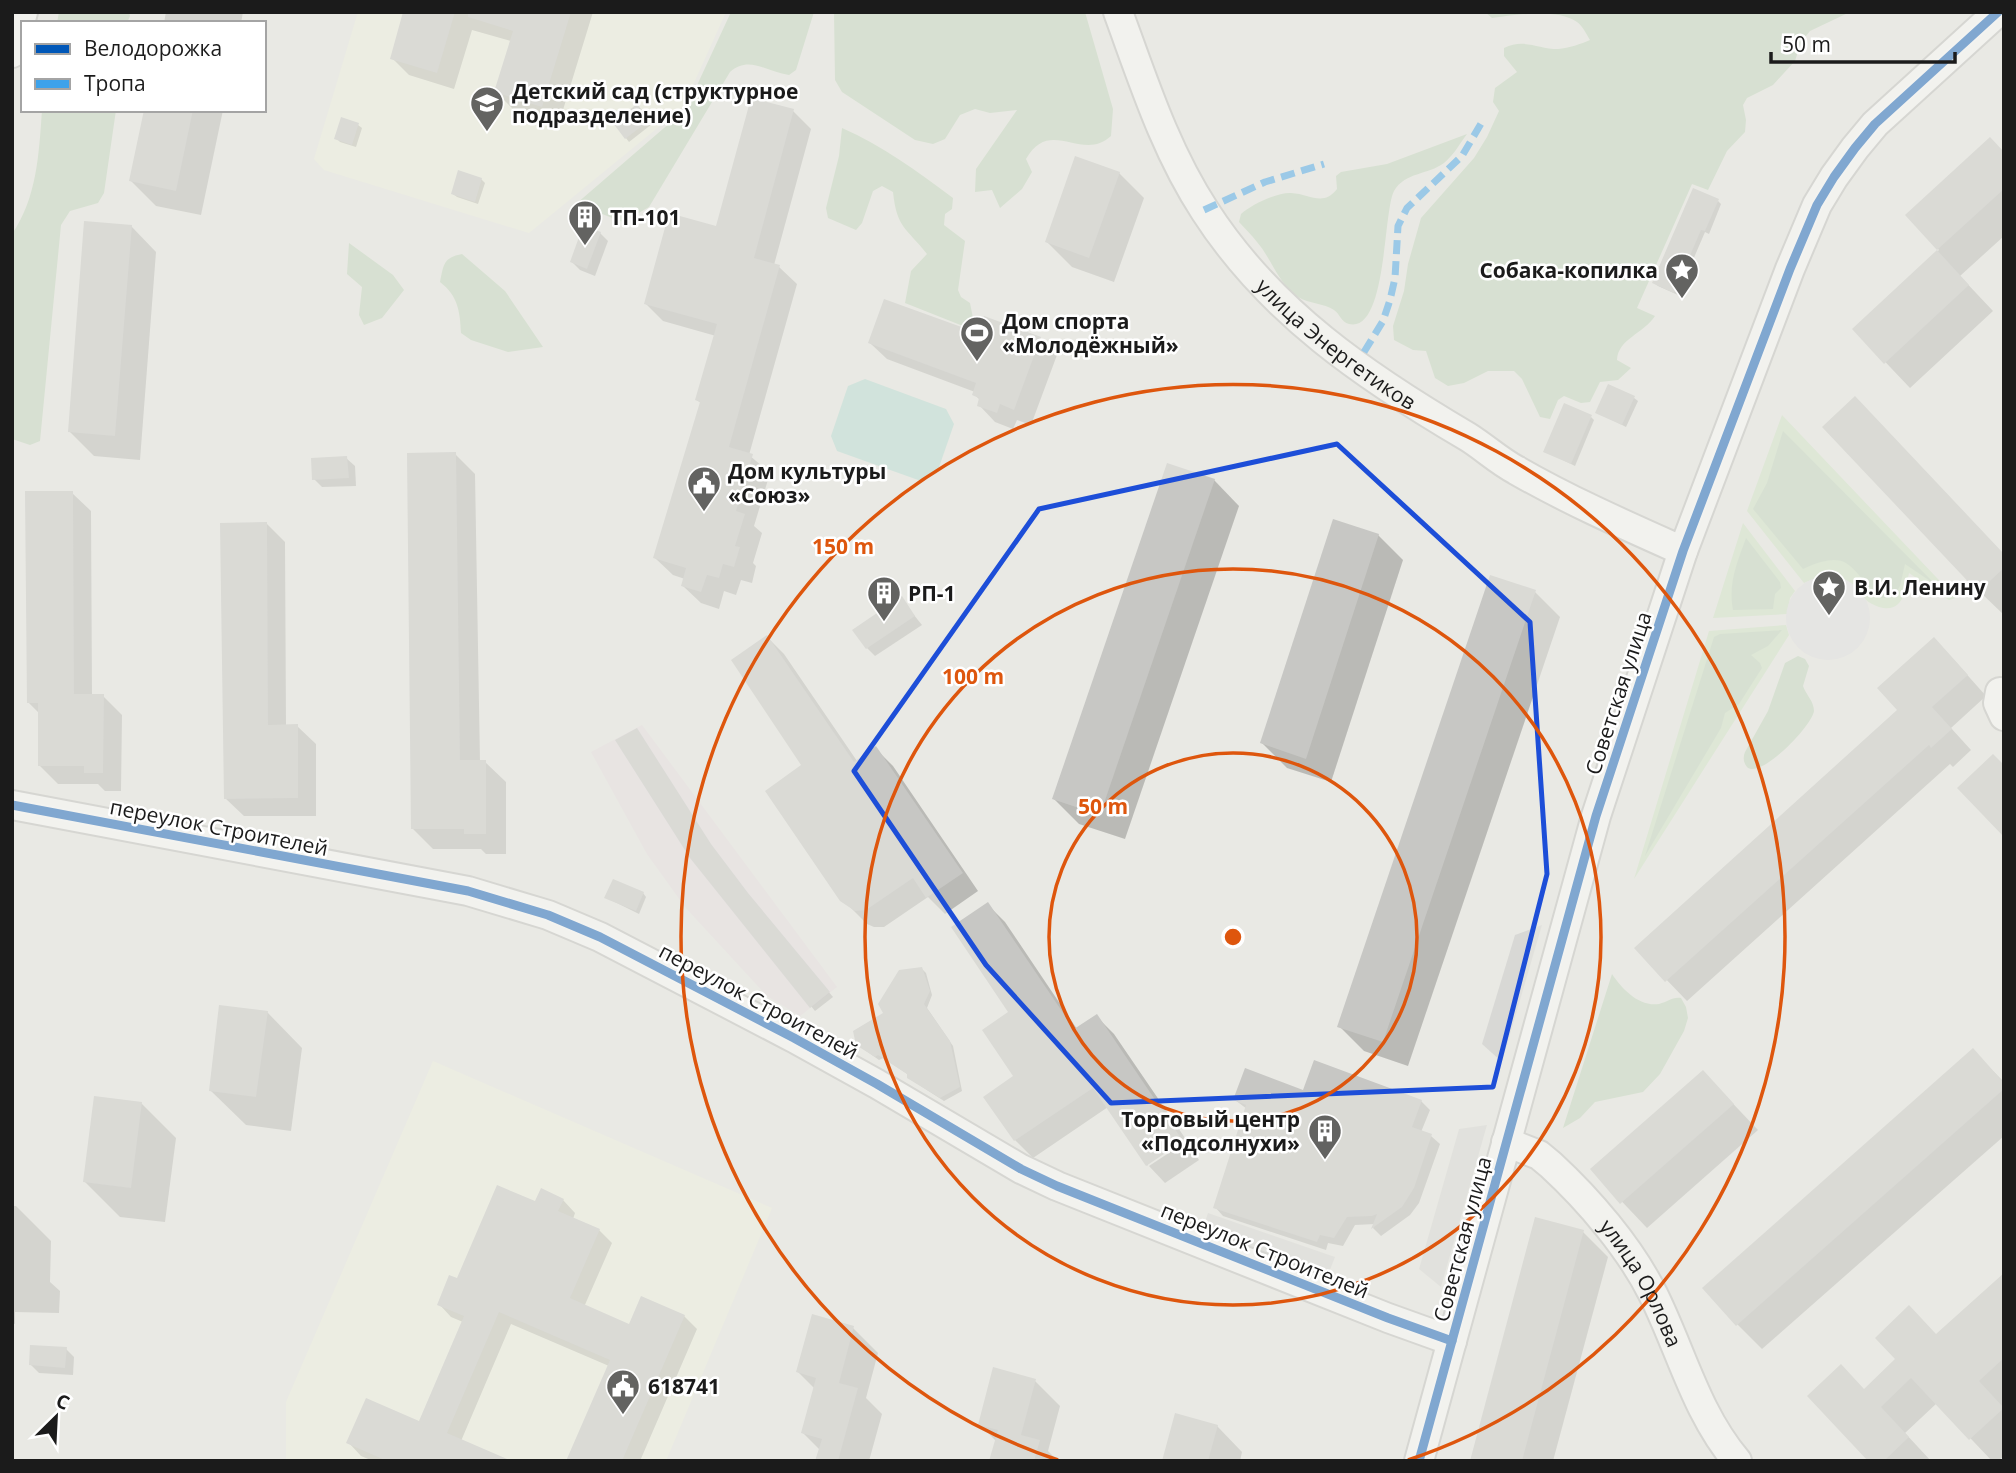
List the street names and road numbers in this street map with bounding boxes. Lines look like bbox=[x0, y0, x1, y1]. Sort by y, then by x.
street label: улица Энергетиков bbox=[1250, 272, 1421, 416]
street label: Советская улица bbox=[1578, 608, 1658, 778]
street label: переулок Строителей bbox=[108, 792, 330, 862]
street label: переулок Строителей bbox=[655, 937, 863, 1065]
street label: Советская улица bbox=[1426, 1153, 1498, 1325]
street label: переулок Строителей bbox=[1157, 1195, 1373, 1305]
street label: улица Орлова bbox=[1594, 1213, 1689, 1351]

